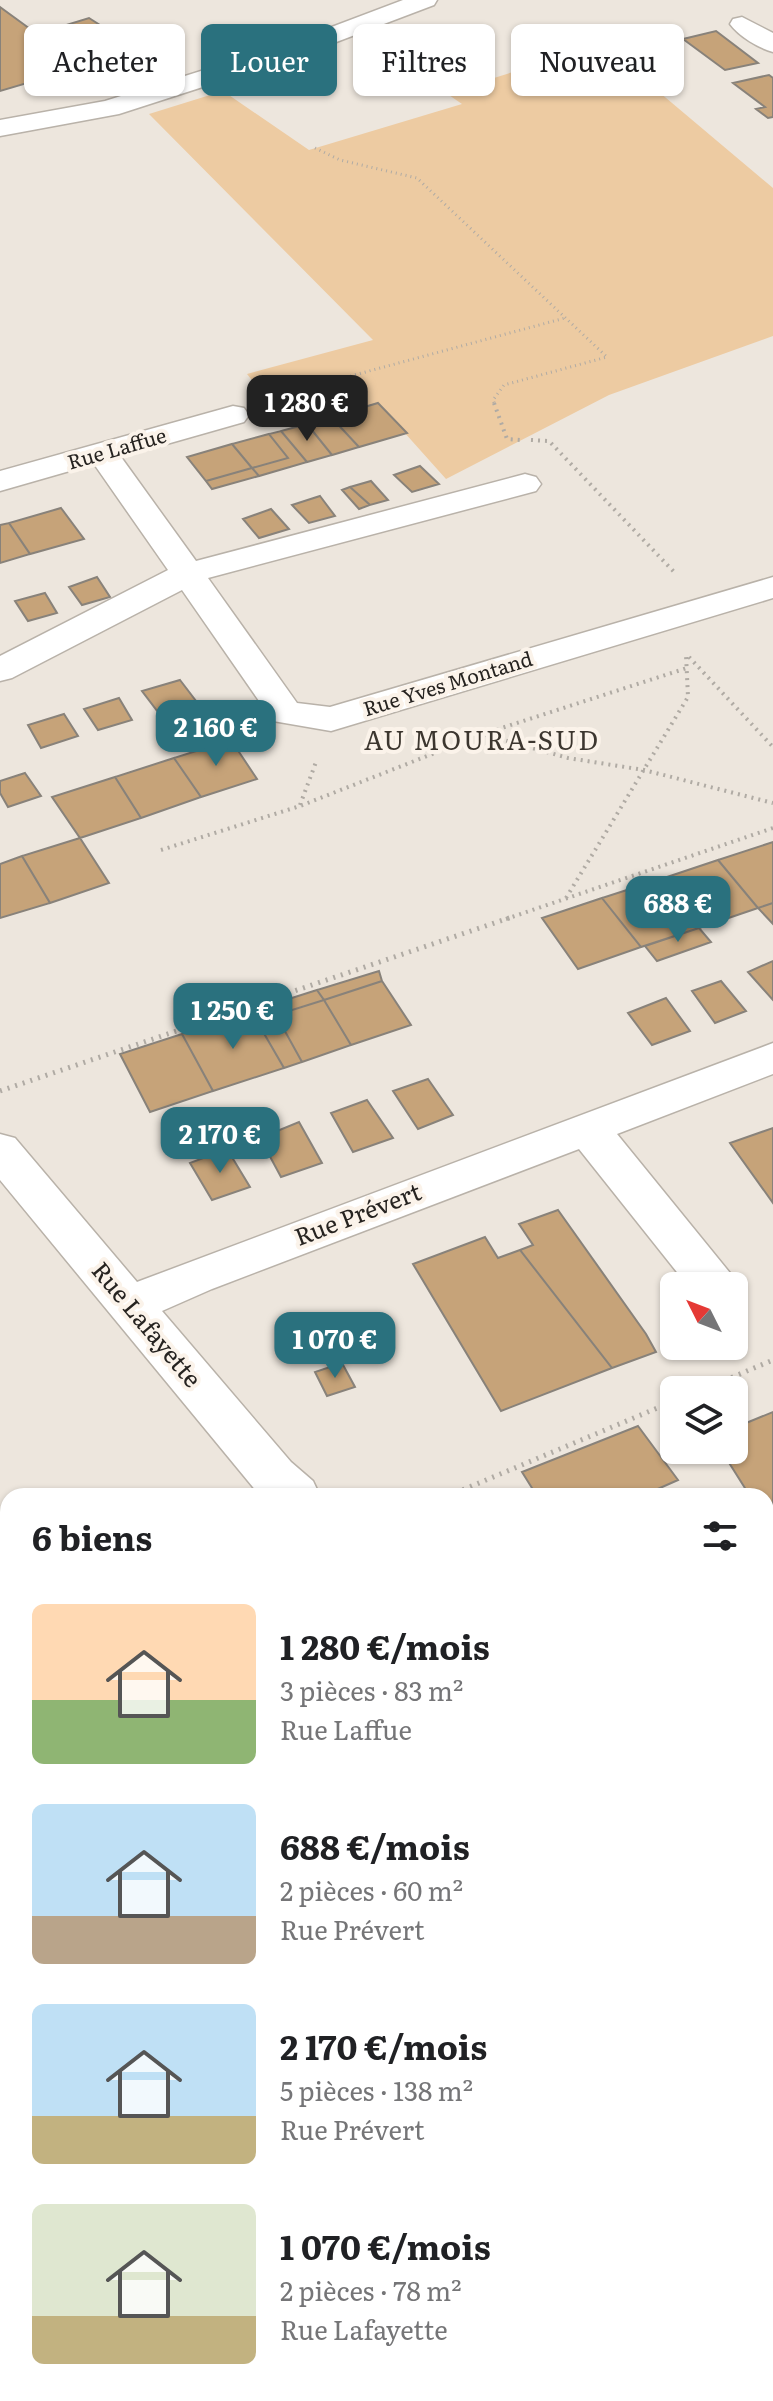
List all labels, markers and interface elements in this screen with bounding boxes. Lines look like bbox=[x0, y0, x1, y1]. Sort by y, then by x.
chip: Acheter bbox=[24, 24, 185, 96]
chip: Louer bbox=[201, 24, 337, 96]
chip: Filtres bbox=[353, 24, 495, 96]
chip: Nouveau bbox=[511, 24, 684, 96]
pin: 1 280 € bbox=[233, 375, 381, 443]
text: 1 280 € bbox=[265, 381, 349, 420]
street label: Rue Laffue bbox=[63, 419, 169, 476]
street label: Rue Yves Montand bbox=[359, 642, 536, 722]
pin: 2 160 € bbox=[142, 700, 290, 768]
text: 2 160 € bbox=[174, 706, 258, 745]
district label: AU MOURA-SUD bbox=[364, 719, 600, 758]
pin: 688 € bbox=[622, 876, 734, 944]
text: 688 € bbox=[643, 882, 713, 921]
pin: 1 250 € bbox=[159, 983, 307, 1051]
text: 1 250 € bbox=[191, 989, 275, 1028]
pin: 2 170 € bbox=[146, 1107, 294, 1175]
text: 2 170 € bbox=[179, 1113, 261, 1152]
street label: Rue Prévert bbox=[289, 1172, 426, 1253]
street label: Rue Lafayette bbox=[85, 1253, 211, 1394]
north arrow bbox=[660, 1272, 748, 1360]
map controls bbox=[660, 1272, 748, 1464]
pin: 1 070 € bbox=[261, 1312, 409, 1380]
text: 1 070 € bbox=[292, 1318, 378, 1357]
button: layers bbox=[660, 1376, 748, 1464]
text: 6 biens bbox=[32, 1511, 152, 1561]
icon: filters bbox=[698, 1514, 742, 1558]
text: 1 280 €/mois bbox=[280, 1620, 490, 1670]
icon: home bbox=[96, 1636, 192, 1732]
text: 3 pièces · 83 m² bbox=[280, 1670, 463, 1709]
text: Rue Laffue bbox=[280, 1709, 412, 1748]
text: 688 €/mois bbox=[280, 1820, 470, 1870]
icon: home bbox=[96, 1836, 192, 1932]
text: 2 pièces · 60 m² bbox=[280, 1870, 463, 1909]
text: Rue Prévert bbox=[280, 1909, 424, 1948]
text: 2 170 €/mois bbox=[280, 2020, 487, 2070]
icon: home bbox=[96, 2036, 192, 2132]
text: 5 pièces · 138 m² bbox=[280, 2070, 473, 2109]
text: Rue Prévert bbox=[280, 2109, 424, 2148]
text: 1 070 €/mois bbox=[280, 2220, 491, 2270]
icon: home bbox=[96, 2236, 192, 2332]
text: 2 pièces · 78 m² bbox=[280, 2270, 462, 2309]
text: Rue Lafayette bbox=[280, 2309, 448, 2348]

